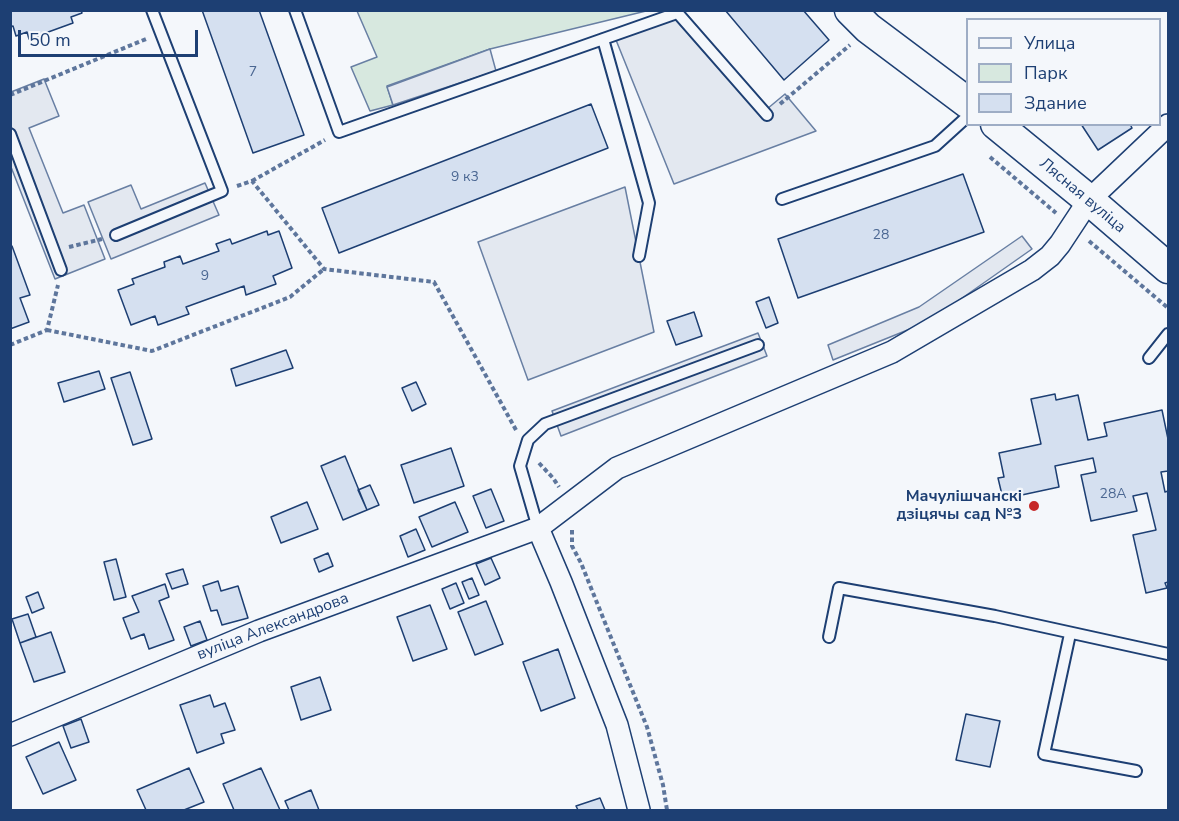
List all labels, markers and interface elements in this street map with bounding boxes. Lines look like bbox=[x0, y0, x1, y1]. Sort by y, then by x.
scale bar bbox=[21, 18, 201, 56]
legend bbox=[966, 18, 1161, 126]
text: 50 m bbox=[29, 28, 71, 52]
text: Улица bbox=[1024, 31, 1075, 55]
text: Парк bbox=[1024, 61, 1067, 85]
house number: 7 bbox=[249, 65, 257, 81]
text: Здание bbox=[1024, 91, 1087, 115]
street label: Лясная вуліца bbox=[1035, 154, 1129, 238]
house number: 9 к3 bbox=[451, 170, 479, 186]
house number: 28 bbox=[873, 228, 889, 244]
house number: 9 bbox=[201, 269, 209, 285]
place label: Мачулішчанскі дзіцячы сад №3 bbox=[896, 487, 1022, 525]
house number: 28А bbox=[1099, 487, 1127, 503]
marker: Мачулішчанскі дзіцячы сад №3 bbox=[1027, 499, 1041, 513]
street label: вуліца Александрова bbox=[194, 589, 352, 665]

